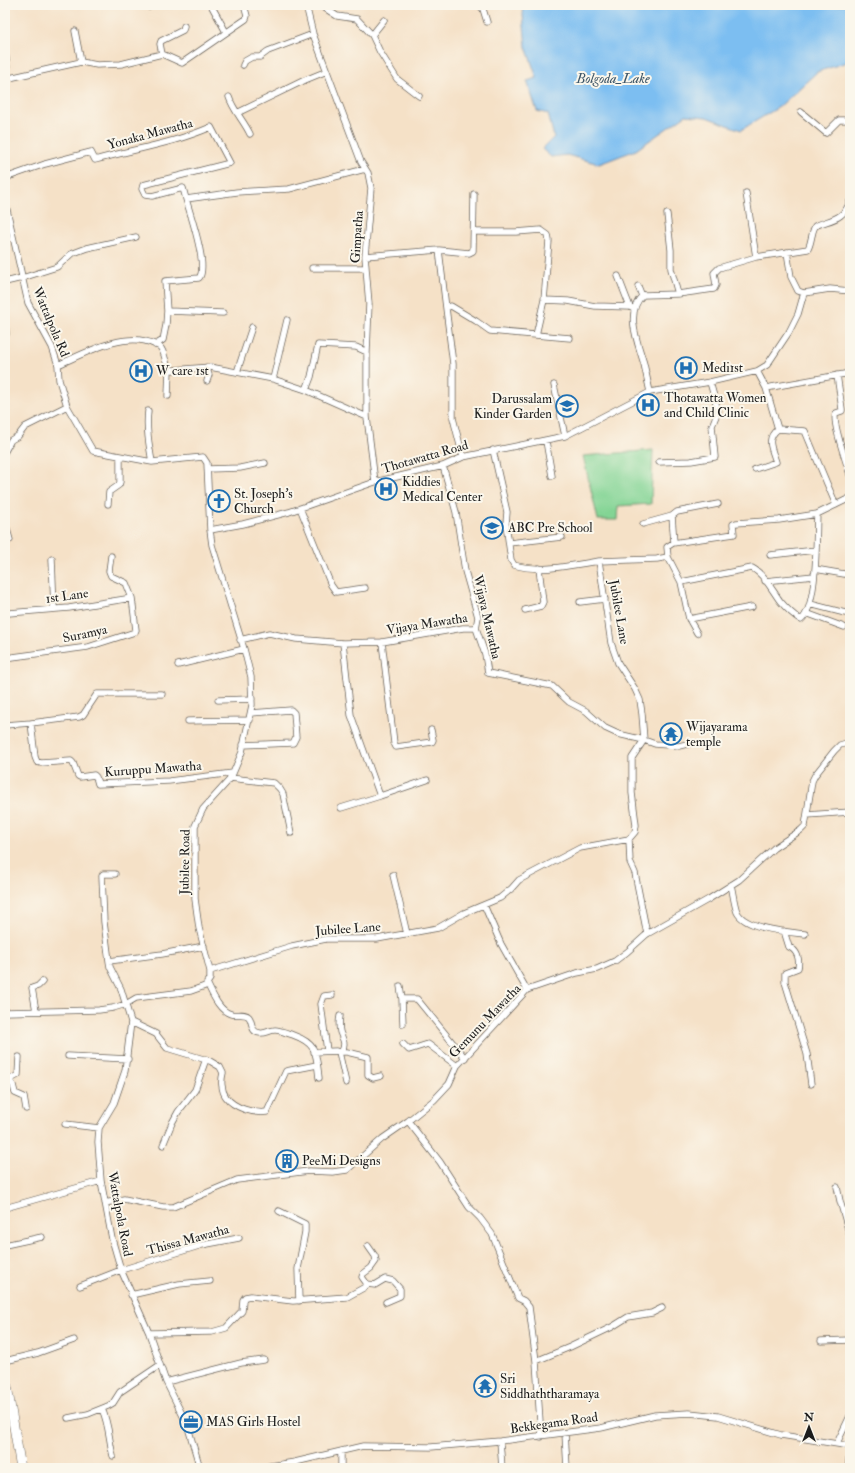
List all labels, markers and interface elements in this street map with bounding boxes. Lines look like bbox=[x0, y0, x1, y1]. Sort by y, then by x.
water label: Bolgoda_Lake bbox=[575, 70, 650, 87]
street label: Yonaka Mawatha bbox=[106, 115, 195, 153]
street label: Gimpatha bbox=[347, 209, 368, 264]
street label: Wattalpola Rd bbox=[28, 284, 73, 360]
hospital icon: Medi1st bbox=[673, 355, 699, 381]
hospital icon: W care 1st bbox=[128, 358, 154, 384]
place label: Medi1st bbox=[702, 360, 743, 376]
place label: W care 1st bbox=[155, 363, 209, 379]
place label: Thotawatta Women and Child Clinic bbox=[664, 390, 767, 421]
place label: Darussalam Kinder Garden bbox=[474, 391, 552, 422]
hospital icon: Thotawatta Women and Child Clinic bbox=[635, 392, 661, 418]
school or university icon: Darussalam Kinder Garden bbox=[554, 393, 580, 419]
street label: Thotawatta Road bbox=[380, 437, 471, 477]
place label: Kiddies Medical Center bbox=[402, 474, 482, 505]
hospital icon: Kiddies Medical Center bbox=[373, 476, 399, 502]
place label: St. Joseph's Church bbox=[234, 486, 293, 517]
church icon: St. Joseph's Church bbox=[206, 488, 232, 514]
school or university icon: ABC Pre School bbox=[479, 515, 505, 541]
place label: ABC Pre School bbox=[507, 520, 593, 536]
street label: Wijaya Mawatha bbox=[468, 572, 505, 662]
street label: Jubilee Lane bbox=[605, 577, 633, 646]
street label: 1st Lane bbox=[45, 585, 90, 607]
street label: Vijaya Mawatha bbox=[385, 610, 470, 639]
street label: Suramya bbox=[61, 621, 110, 647]
place label: Wijayarama temple bbox=[685, 719, 748, 751]
temple icon: Wijayarama temple bbox=[658, 721, 684, 747]
street label: Kuruppu Mawatha bbox=[104, 758, 203, 781]
street label: Jubilee Road bbox=[176, 829, 194, 896]
street label: Jubilee Lane bbox=[314, 919, 382, 939]
street label: Gemunu Mawatha bbox=[446, 980, 525, 1061]
building icon: PeeMi Designs bbox=[274, 1148, 300, 1174]
place label: PeeMi Designs bbox=[302, 1153, 381, 1169]
street label: Wattalpola Road bbox=[103, 1169, 136, 1258]
street label: Thissa Mawatha bbox=[145, 1221, 231, 1259]
place label: Sri Siddhaththaramaya bbox=[500, 1371, 600, 1403]
temple icon: Sri Siddhaththaramaya bbox=[472, 1373, 498, 1399]
north arrow bbox=[789, 1407, 829, 1447]
office icon: MAS Girls Hostel bbox=[178, 1409, 204, 1435]
street label: Bekkegama Road bbox=[509, 1409, 600, 1437]
text: N bbox=[803, 1411, 815, 1424]
place label: MAS Girls Hostel bbox=[206, 1414, 301, 1430]

